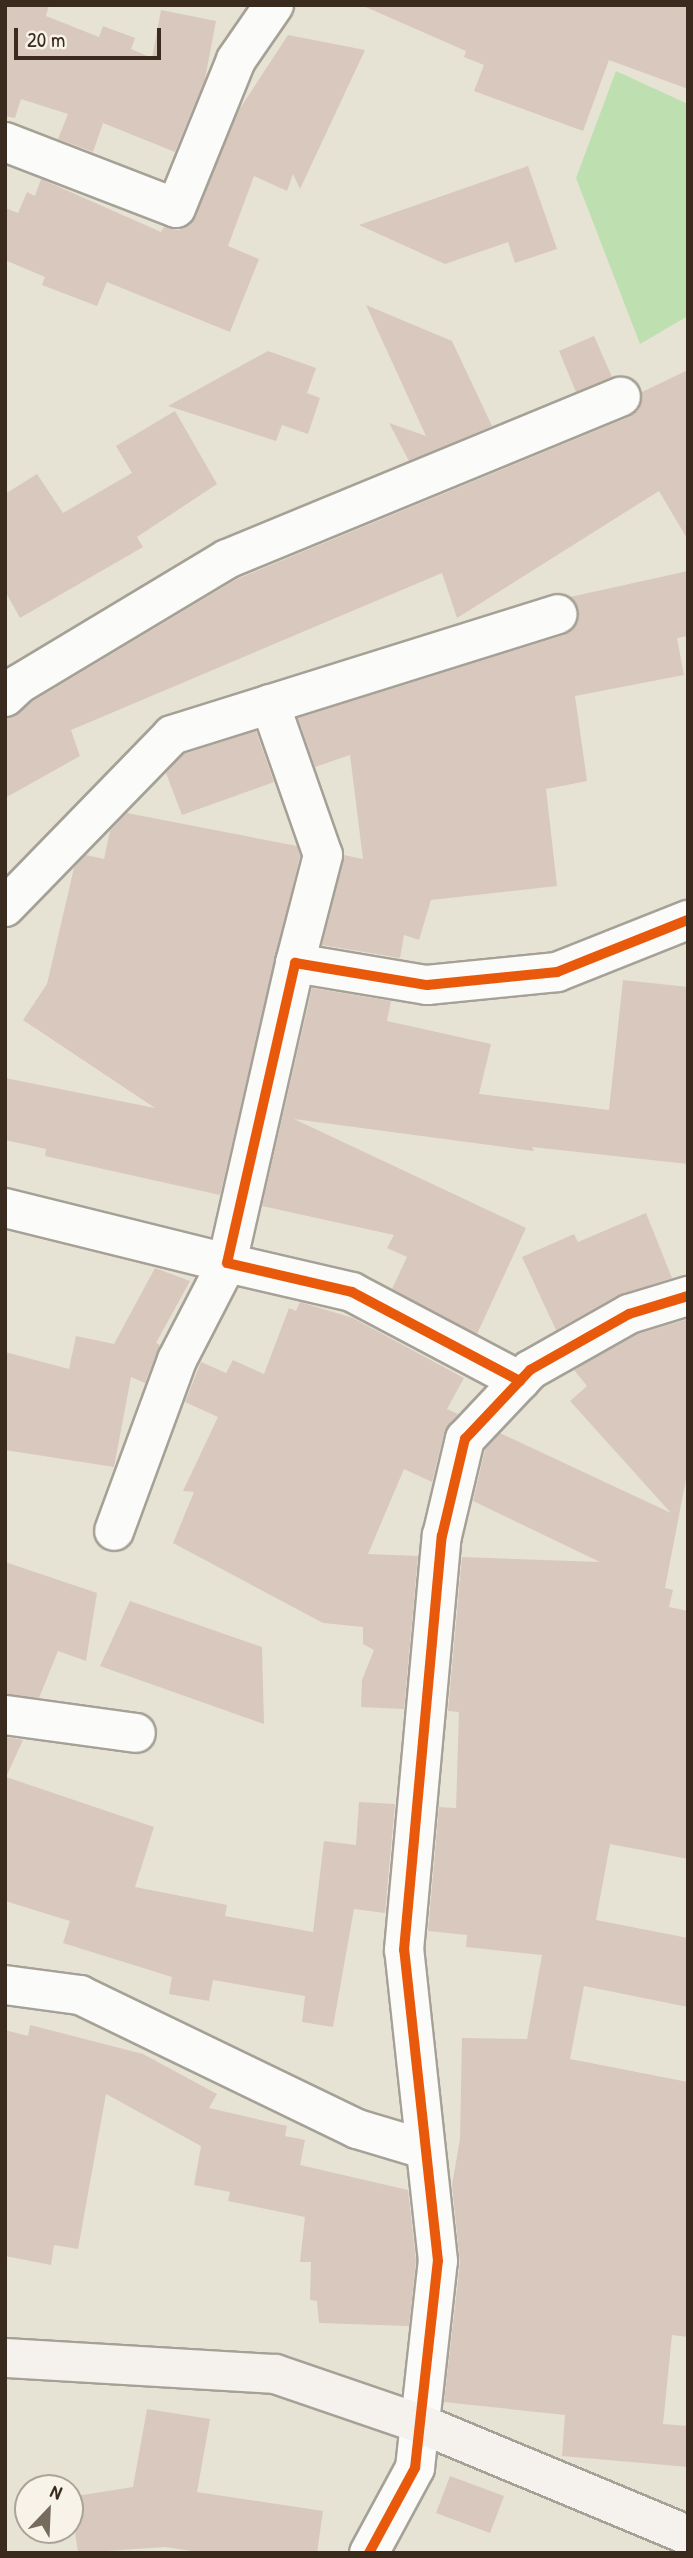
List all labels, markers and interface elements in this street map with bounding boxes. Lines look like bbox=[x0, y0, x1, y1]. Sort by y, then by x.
scale bar bbox=[18, 14, 164, 58]
text: 20 m bbox=[27, 25, 65, 54]
north arrow bbox=[14, 2474, 84, 2544]
text: N bbox=[47, 2478, 66, 2505]

